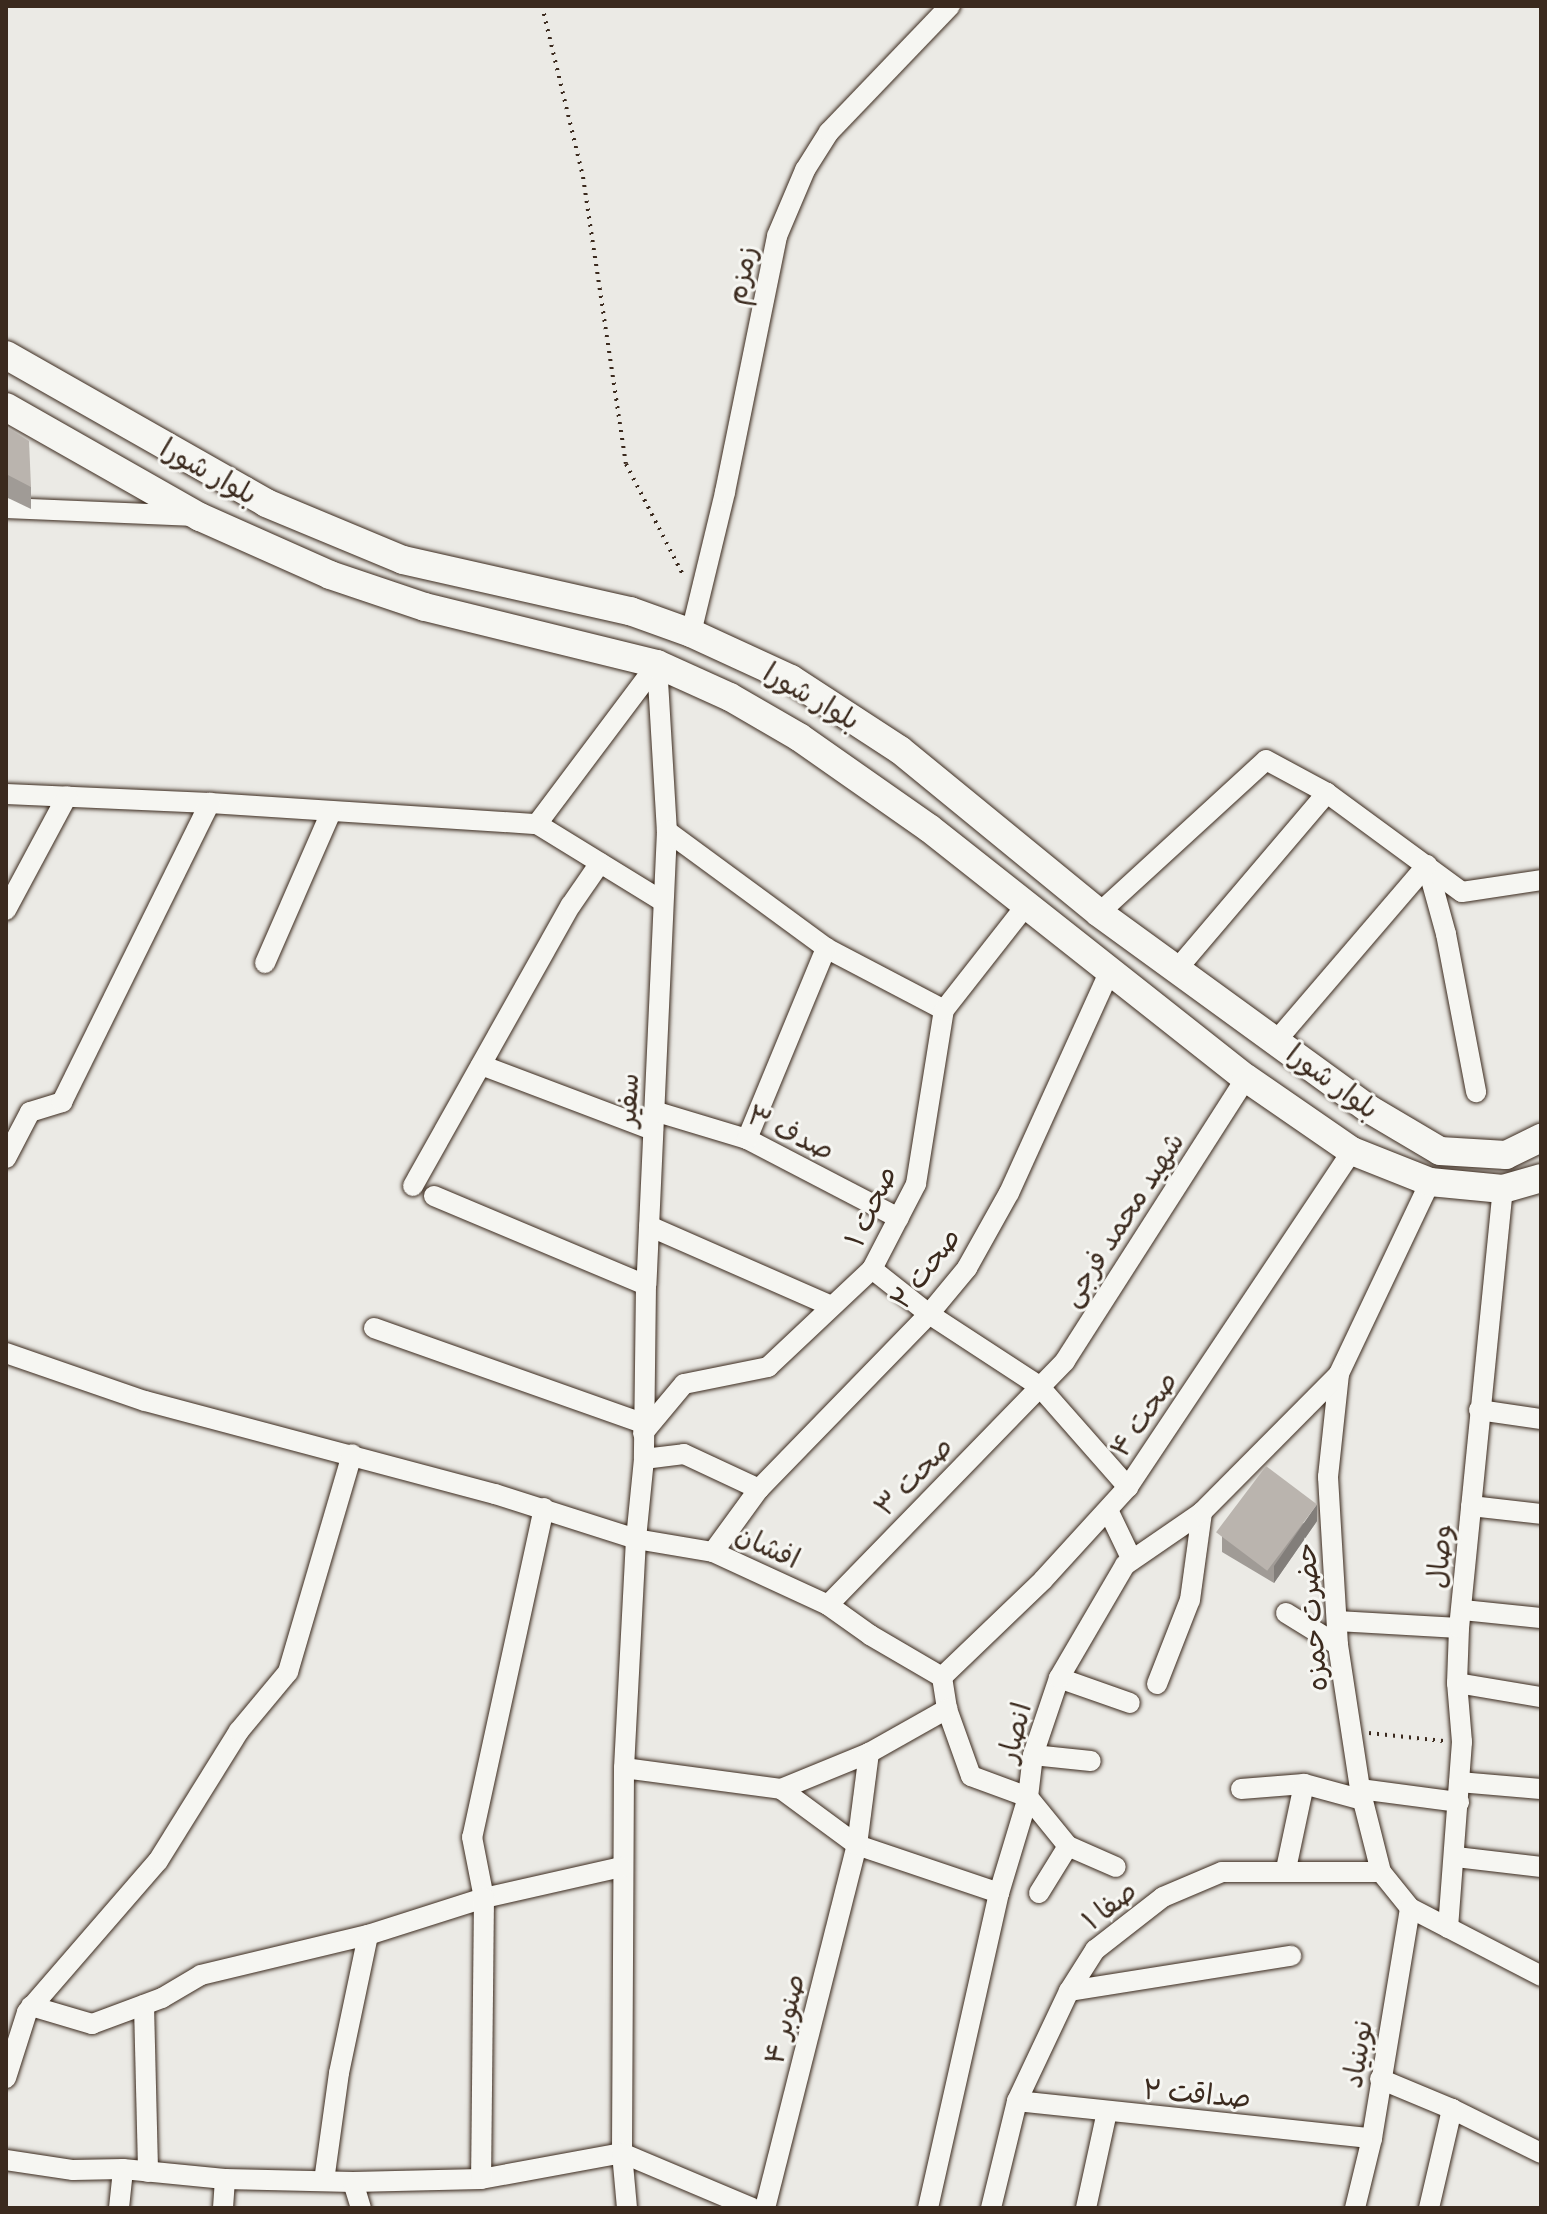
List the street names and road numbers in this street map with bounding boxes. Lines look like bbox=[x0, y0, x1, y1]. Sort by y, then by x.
street label: زمزم bbox=[718, 243, 764, 307]
street label: بلوار شورا bbox=[155, 431, 263, 511]
street label: بلوار شورا bbox=[758, 655, 866, 737]
street label: بلوار شورا bbox=[1280, 1036, 1386, 1126]
street label: سفیر bbox=[609, 1072, 645, 1128]
street label: صدف ۳ bbox=[742, 1097, 840, 1167]
street label: شهید محمد فرجی bbox=[1053, 1126, 1191, 1312]
street label: صحت ۱ bbox=[837, 1160, 903, 1252]
street label: صحت ۲ bbox=[883, 1221, 967, 1315]
street label: صحت ۴ bbox=[1102, 1365, 1184, 1463]
street label: صحت ۳ bbox=[867, 1429, 959, 1523]
street label: افشان bbox=[730, 1517, 806, 1575]
street label: وصال bbox=[1420, 1522, 1458, 1590]
street label: حضرت حمزه bbox=[1288, 1541, 1334, 1693]
street label: انصار bbox=[990, 1699, 1038, 1765]
street label: صفا ۱ bbox=[1075, 1873, 1143, 1937]
street label: صنوبر ۴ bbox=[757, 1970, 811, 2068]
street label: نوبنیاد bbox=[1335, 2018, 1379, 2090]
street label: صداقت ۲ bbox=[1142, 2072, 1252, 2114]

